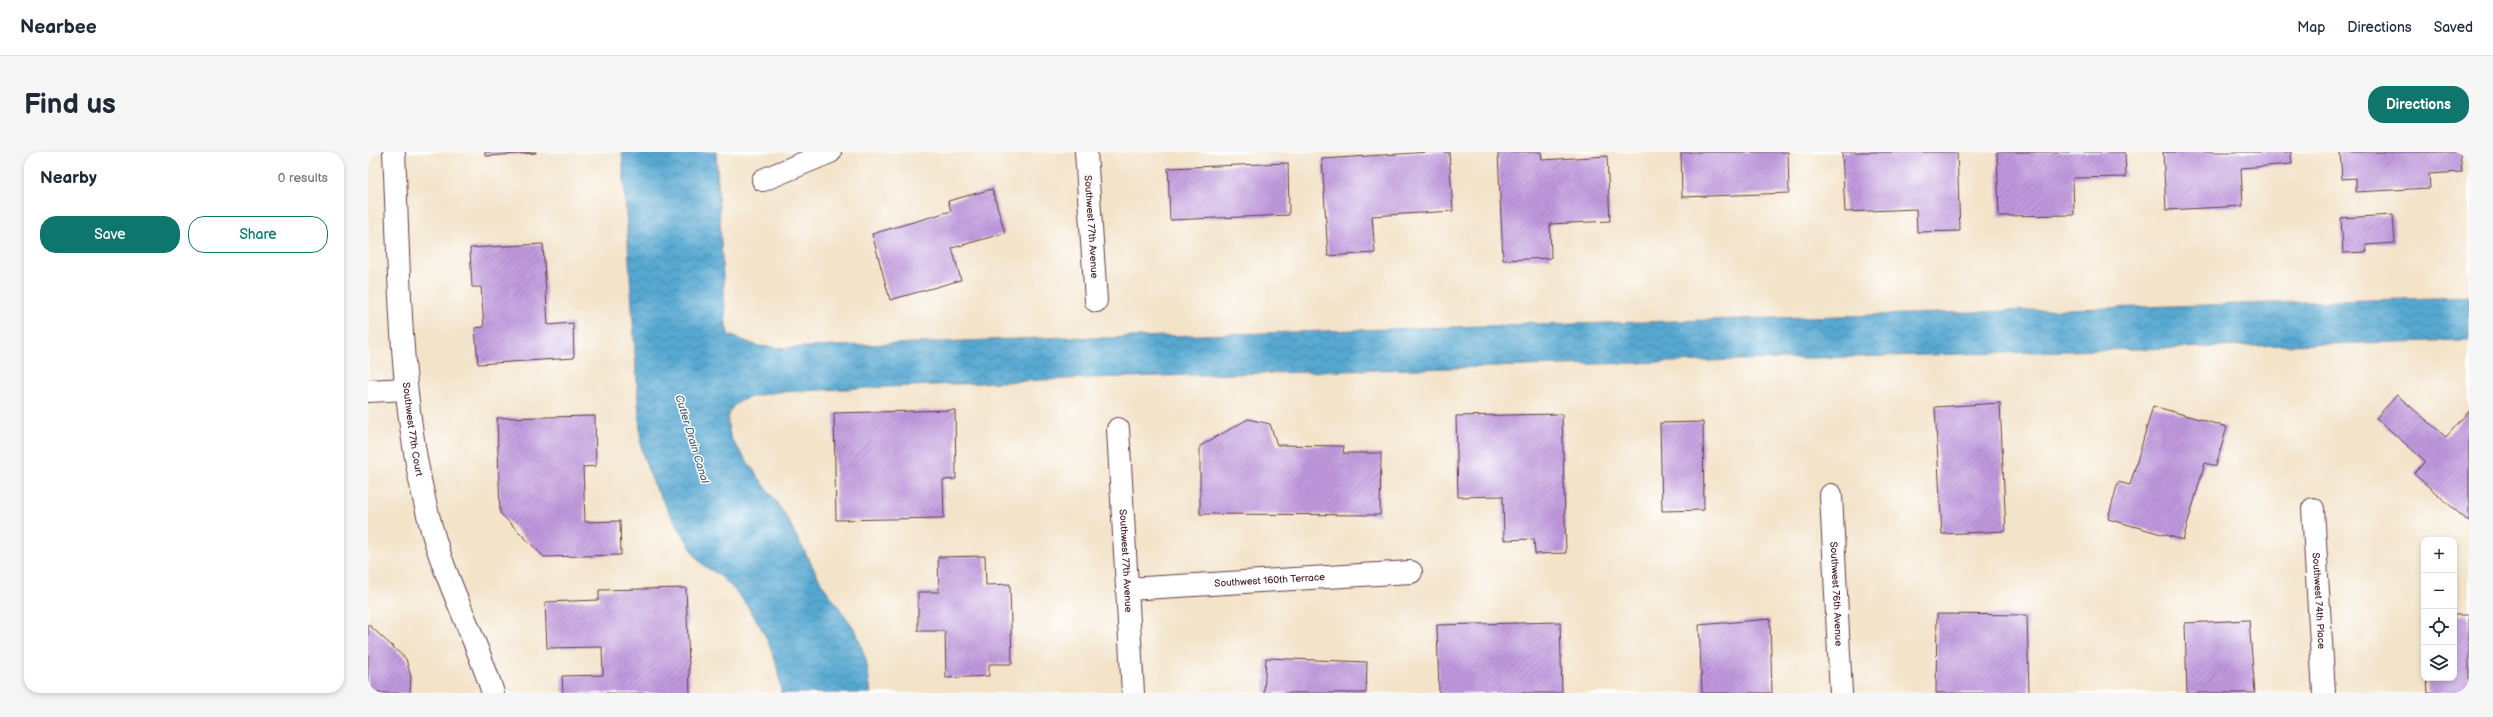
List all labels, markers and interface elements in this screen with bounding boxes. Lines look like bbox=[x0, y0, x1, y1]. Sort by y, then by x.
text: Nearbee bbox=[20, 16, 97, 39]
text: Map bbox=[2297, 19, 2325, 36]
text: Directions bbox=[2347, 19, 2412, 36]
text: Saved bbox=[2434, 19, 2473, 36]
button: Directions bbox=[2368, 86, 2469, 123]
text: Find us bbox=[24, 88, 116, 121]
text: Nearby bbox=[40, 168, 97, 188]
text: 0 results bbox=[278, 170, 328, 186]
street label: Southwest 77th Avenue bbox=[1082, 175, 1100, 279]
button: Save bbox=[40, 216, 180, 253]
button: Share bbox=[188, 216, 328, 253]
street label: Southwest 77th Court bbox=[400, 382, 425, 477]
water label: Cutler Drain Canal bbox=[672, 393, 712, 485]
street label: Southwest 77th Avenue bbox=[1117, 509, 1134, 613]
map controls bbox=[2421, 537, 2457, 681]
button: + bbox=[2421, 537, 2457, 573]
street label: Southwest 76th Avenue bbox=[1827, 541, 1845, 647]
street label: Southwest 74th Place bbox=[2310, 552, 2327, 649]
street label: Southwest 160th Terrace bbox=[1214, 571, 1326, 590]
button: − bbox=[2421, 573, 2457, 609]
button: locate bbox=[2421, 609, 2457, 645]
button: layers bbox=[2421, 645, 2457, 681]

